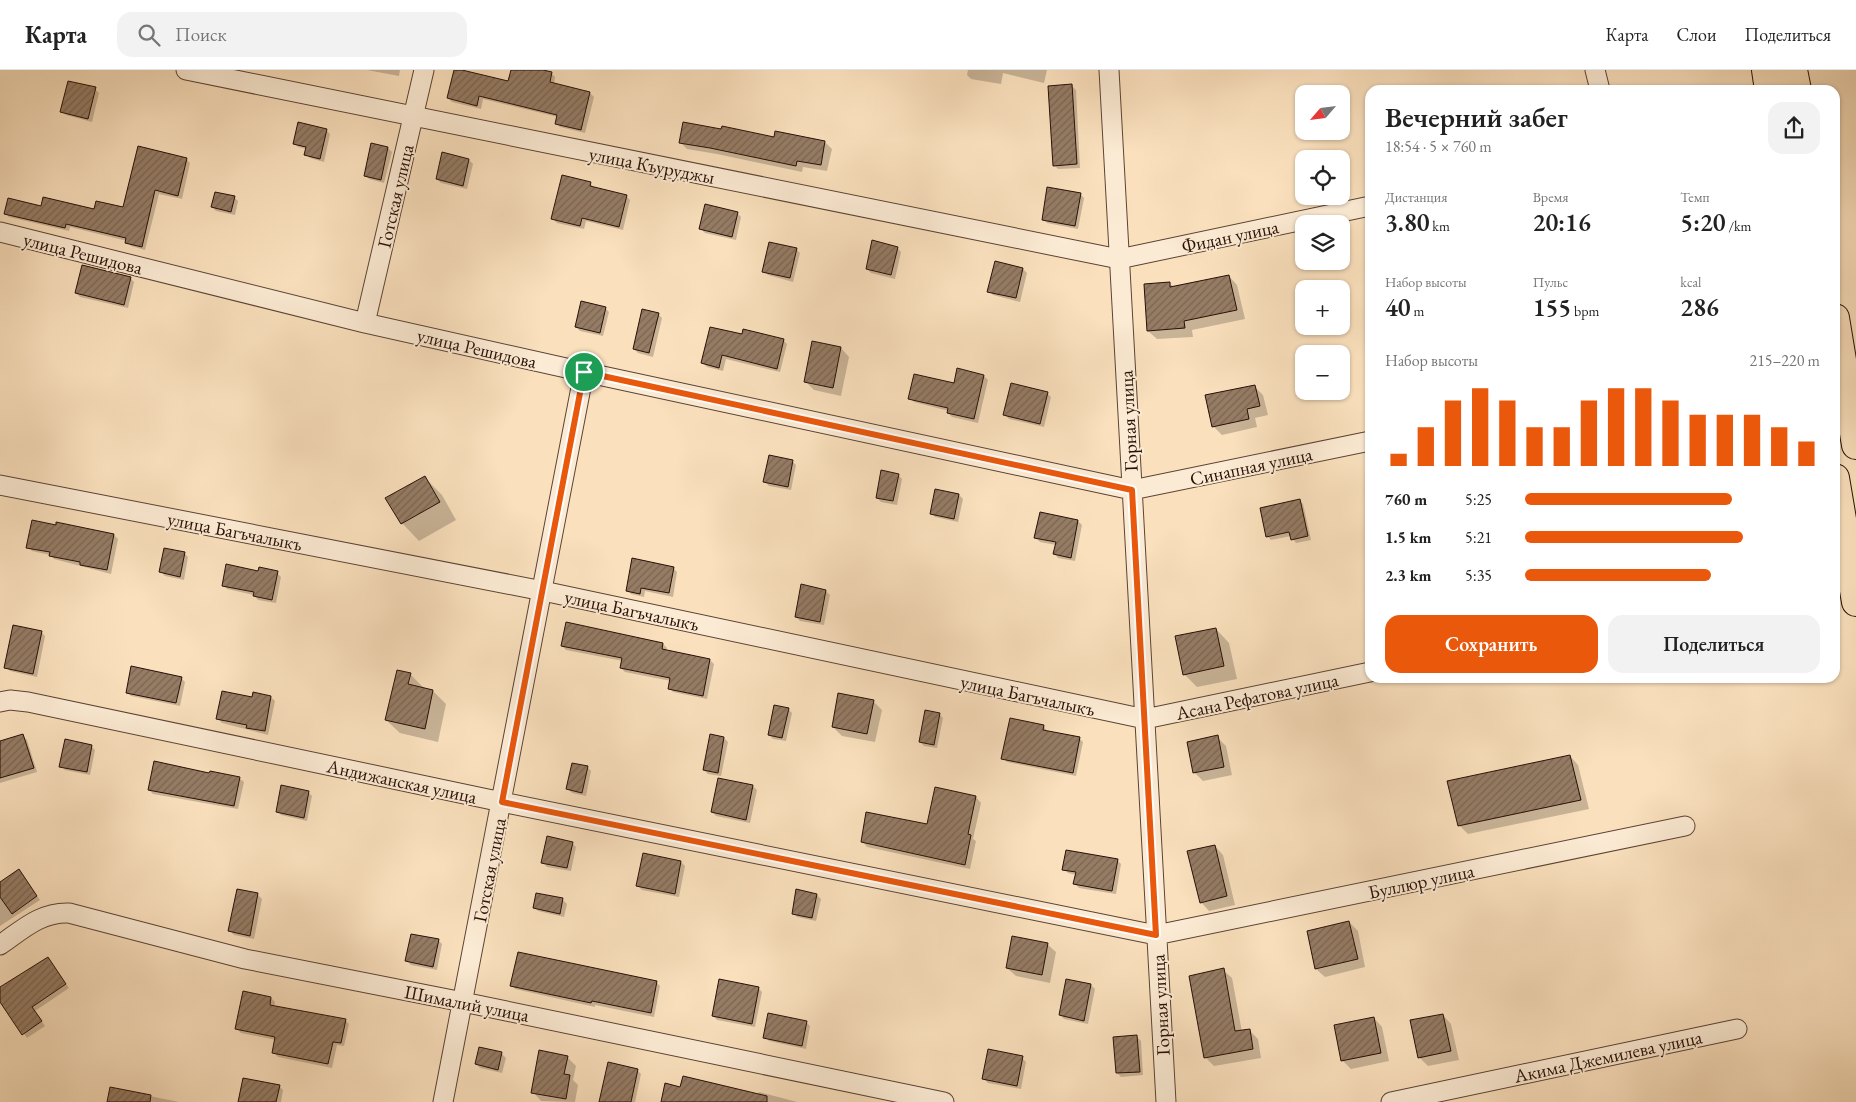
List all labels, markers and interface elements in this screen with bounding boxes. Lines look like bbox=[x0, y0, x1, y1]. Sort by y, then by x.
search box bbox=[117, 12, 467, 57]
text: Карта bbox=[25, 19, 87, 50]
icon: search bbox=[135, 21, 163, 49]
text: Поиск bbox=[175, 22, 227, 47]
text: Карта bbox=[1606, 23, 1649, 46]
text: Слои bbox=[1677, 23, 1716, 46]
text: Поделиться bbox=[1744, 23, 1831, 46]
north arrow bbox=[1295, 85, 1350, 140]
map controls bbox=[1295, 85, 1350, 400]
text: Вечерний забег bbox=[1385, 99, 1568, 135]
button: share bbox=[1768, 102, 1820, 154]
text: 18:54 · 5 × 760 m bbox=[1385, 136, 1492, 157]
street label: Готская улица bbox=[371, 141, 420, 250]
street label: улица Къуруджы bbox=[587, 141, 717, 190]
button: locate bbox=[1295, 150, 1350, 205]
text: Дистанция bbox=[1385, 188, 1447, 206]
text: Время bbox=[1533, 188, 1569, 206]
text: Темп bbox=[1680, 188, 1710, 206]
text: 3.80 bbox=[1385, 206, 1430, 238]
text: 20:16 bbox=[1533, 206, 1591, 238]
text: 5:20 bbox=[1680, 206, 1726, 238]
street label: Фидан улица bbox=[1179, 214, 1281, 259]
button: layers bbox=[1295, 215, 1350, 270]
text: km bbox=[1430, 217, 1450, 235]
text: /km bbox=[1726, 217, 1751, 235]
street label: улица Решидова bbox=[21, 227, 145, 280]
text: Набор высоты bbox=[1385, 273, 1466, 291]
text: Пульс bbox=[1533, 273, 1568, 291]
text: kcal bbox=[1680, 273, 1701, 291]
button: + bbox=[1295, 280, 1350, 335]
text: 40 bbox=[1385, 291, 1411, 323]
text: 155 bbox=[1533, 291, 1571, 323]
text: 286 bbox=[1680, 291, 1719, 323]
text: m bbox=[1411, 302, 1424, 320]
text: bpm bbox=[1571, 302, 1599, 320]
street label: улица Решидова bbox=[415, 323, 540, 374]
button: − bbox=[1295, 345, 1350, 400]
text: Набор высоты bbox=[1385, 350, 1478, 371]
text: 215–220 m bbox=[1749, 350, 1820, 371]
pin bbox=[563, 351, 605, 393]
icon: arrive bbox=[570, 358, 598, 386]
street label: Горная улица bbox=[1113, 369, 1144, 472]
street label: Синапная улица bbox=[1188, 441, 1315, 492]
text: 760 m bbox=[1385, 489, 1427, 510]
text: 5:25 bbox=[1465, 489, 1492, 510]
street label: улица Багъчалыкъ bbox=[165, 506, 305, 557]
text: 1.5 km bbox=[1385, 527, 1431, 548]
text: 5:21 bbox=[1465, 527, 1492, 548]
text: 2.3 km bbox=[1385, 565, 1431, 586]
text: 5:35 bbox=[1465, 565, 1492, 586]
street label: улица Багъчалыкъ bbox=[562, 584, 702, 637]
button: Сохранить bbox=[1385, 615, 1598, 673]
button: Поделиться bbox=[1608, 615, 1820, 673]
street label: Асана Рефатова улица bbox=[1173, 667, 1341, 726]
street label: улица Багъчалыкъ bbox=[958, 669, 1098, 722]
street label: Андижанская улица bbox=[324, 753, 480, 810]
street label: Готская улица bbox=[467, 815, 512, 924]
street label: Буллюр улица bbox=[1366, 858, 1477, 905]
street label: Горная улица bbox=[1145, 953, 1176, 1056]
street label: Шималий улица bbox=[402, 979, 532, 1028]
street label: Акима Джемилева улица bbox=[1511, 1024, 1705, 1089]

